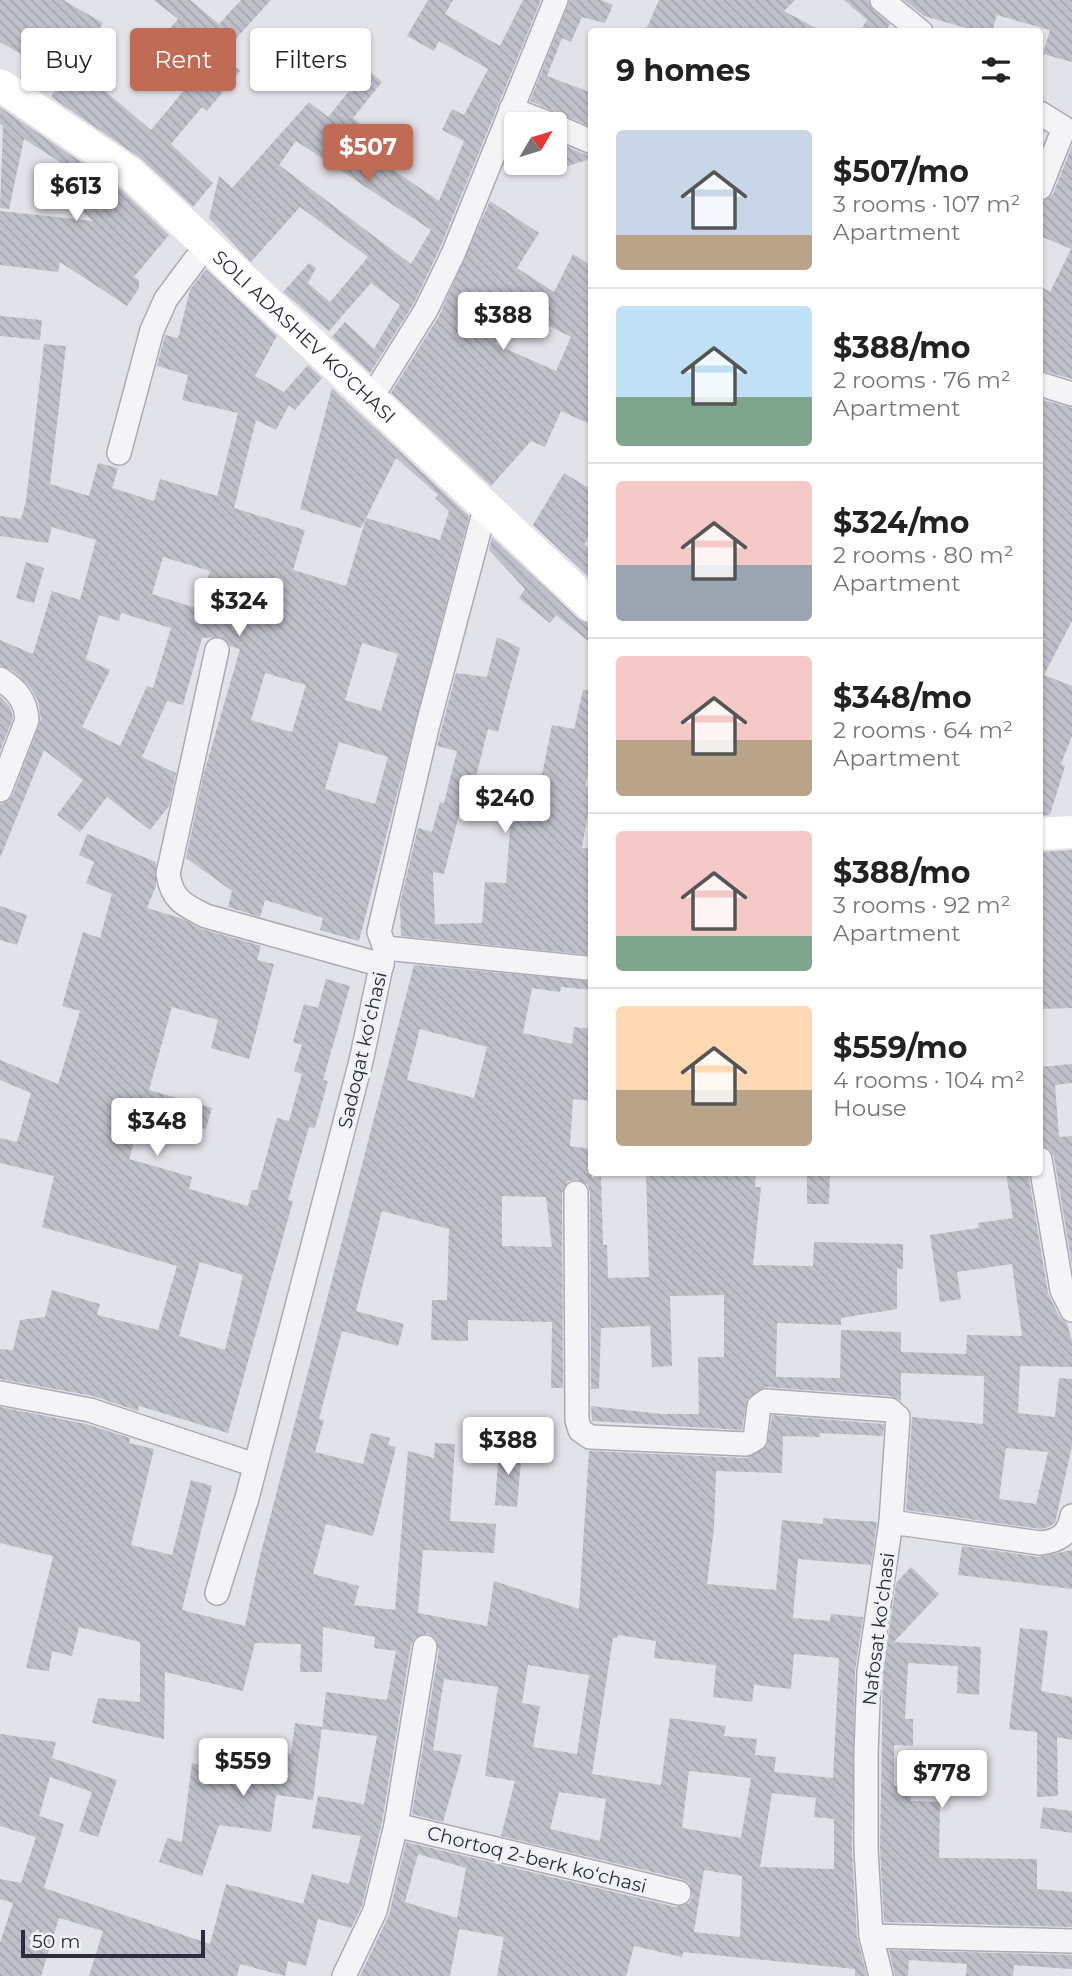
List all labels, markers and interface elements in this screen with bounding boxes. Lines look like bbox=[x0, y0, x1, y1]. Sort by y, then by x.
chip: Buy bbox=[21, 28, 116, 91]
chip: Rent bbox=[130, 28, 236, 91]
chip: Filters bbox=[250, 28, 371, 91]
icon: filters bbox=[977, 51, 1015, 89]
text: 9 homes bbox=[616, 52, 751, 89]
north arrow bbox=[504, 112, 567, 175]
map controls bbox=[504, 112, 567, 175]
pin: $507 bbox=[327, 124, 409, 184]
text: $507 bbox=[339, 133, 397, 161]
text: $507/mo bbox=[833, 153, 969, 190]
icon: home bbox=[672, 158, 756, 242]
pin: $613 bbox=[35, 164, 117, 223]
text: $613 bbox=[50, 172, 102, 200]
text: 3 rooms · 107 m² bbox=[833, 190, 1020, 218]
text: Apartment bbox=[833, 218, 961, 246]
street label: SOLI ADASHEV KO'CHASI bbox=[208, 246, 400, 428]
pin: $388 bbox=[462, 292, 544, 352]
text: $388 bbox=[474, 301, 532, 329]
text: $388/mo bbox=[833, 329, 970, 366]
icon: home bbox=[672, 334, 756, 418]
text: 2 rooms · 76 m² bbox=[833, 366, 1011, 394]
text: Apartment bbox=[833, 394, 961, 422]
text: $324/mo bbox=[833, 504, 970, 541]
icon: home bbox=[672, 509, 756, 593]
text: 2 rooms · 80 m² bbox=[833, 541, 1014, 569]
text: Apartment bbox=[833, 569, 961, 597]
pin: $324 bbox=[198, 578, 280, 638]
text: $324 bbox=[210, 587, 268, 615]
text: $348/mo bbox=[833, 679, 972, 716]
icon: home bbox=[672, 684, 756, 768]
text: 2 rooms · 64 m² bbox=[833, 716, 1013, 744]
text: Apartment bbox=[833, 744, 961, 772]
pin: $240 bbox=[464, 776, 546, 835]
text: $240 bbox=[475, 784, 535, 812]
text: $388/mo bbox=[833, 854, 970, 891]
icon: home bbox=[672, 859, 756, 943]
text: 3 rooms · 92 m² bbox=[833, 891, 1011, 919]
text: Apartment bbox=[833, 919, 961, 947]
street label: Sadoqat koʻchasi bbox=[333, 969, 392, 1131]
text: $559/mo bbox=[833, 1029, 967, 1066]
icon: home bbox=[672, 1034, 756, 1118]
text: 4 rooms · 104 m² bbox=[833, 1066, 1025, 1094]
text: House bbox=[833, 1094, 907, 1122]
pin: $348 bbox=[116, 1098, 198, 1158]
text: $348 bbox=[127, 1107, 187, 1135]
pin: $388 bbox=[467, 1418, 549, 1477]
text: $388 bbox=[479, 1426, 537, 1454]
street label: Nafosat koʻchasi bbox=[858, 1551, 899, 1707]
pin: $559 bbox=[202, 1738, 284, 1798]
text: $559 bbox=[215, 1747, 271, 1775]
pin: $778 bbox=[901, 1750, 983, 1810]
text: $778 bbox=[913, 1759, 971, 1787]
street label: Chortoq 2-berk koʻchasi bbox=[425, 1821, 649, 1898]
scale bar bbox=[21, 1927, 205, 1959]
text: 50 m bbox=[32, 1930, 80, 1953]

